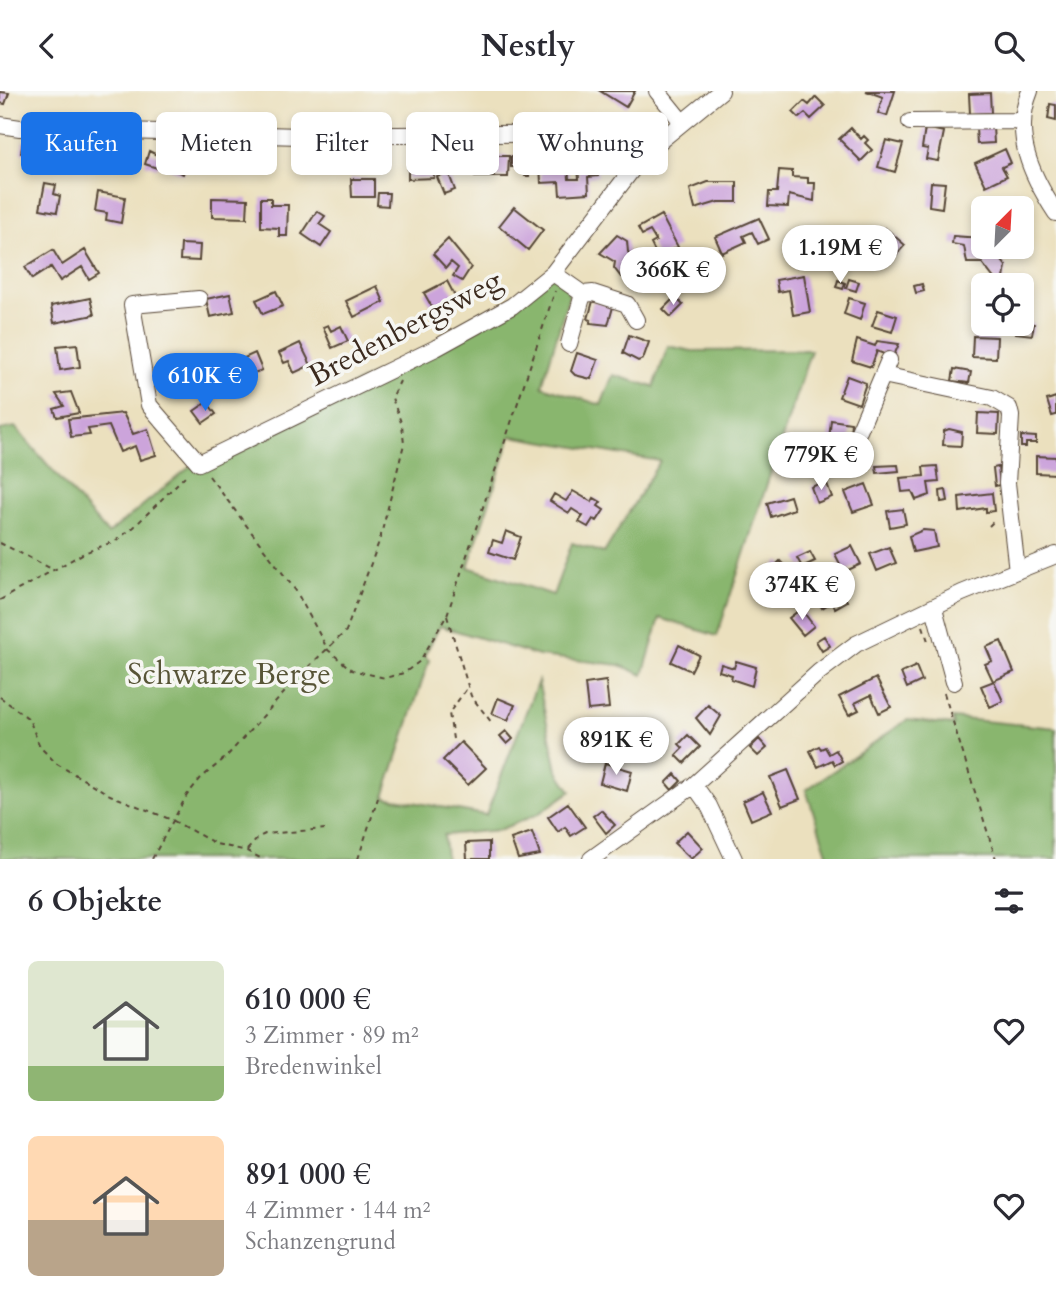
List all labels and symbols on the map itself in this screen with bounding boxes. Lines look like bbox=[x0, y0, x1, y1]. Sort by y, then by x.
north arrow bbox=[971, 196, 1034, 259]
pin: 1.19M € bbox=[775, 225, 905, 285]
pin: 366K € bbox=[616, 247, 730, 307]
street label: Bredenbergsweg bbox=[301, 260, 509, 396]
pin: 610K € bbox=[148, 353, 262, 413]
pin: 779K € bbox=[764, 433, 878, 492]
pin: 374K € bbox=[745, 563, 859, 622]
park label: Schwarze Berge bbox=[127, 654, 331, 695]
pin: 891K € bbox=[559, 717, 673, 777]

